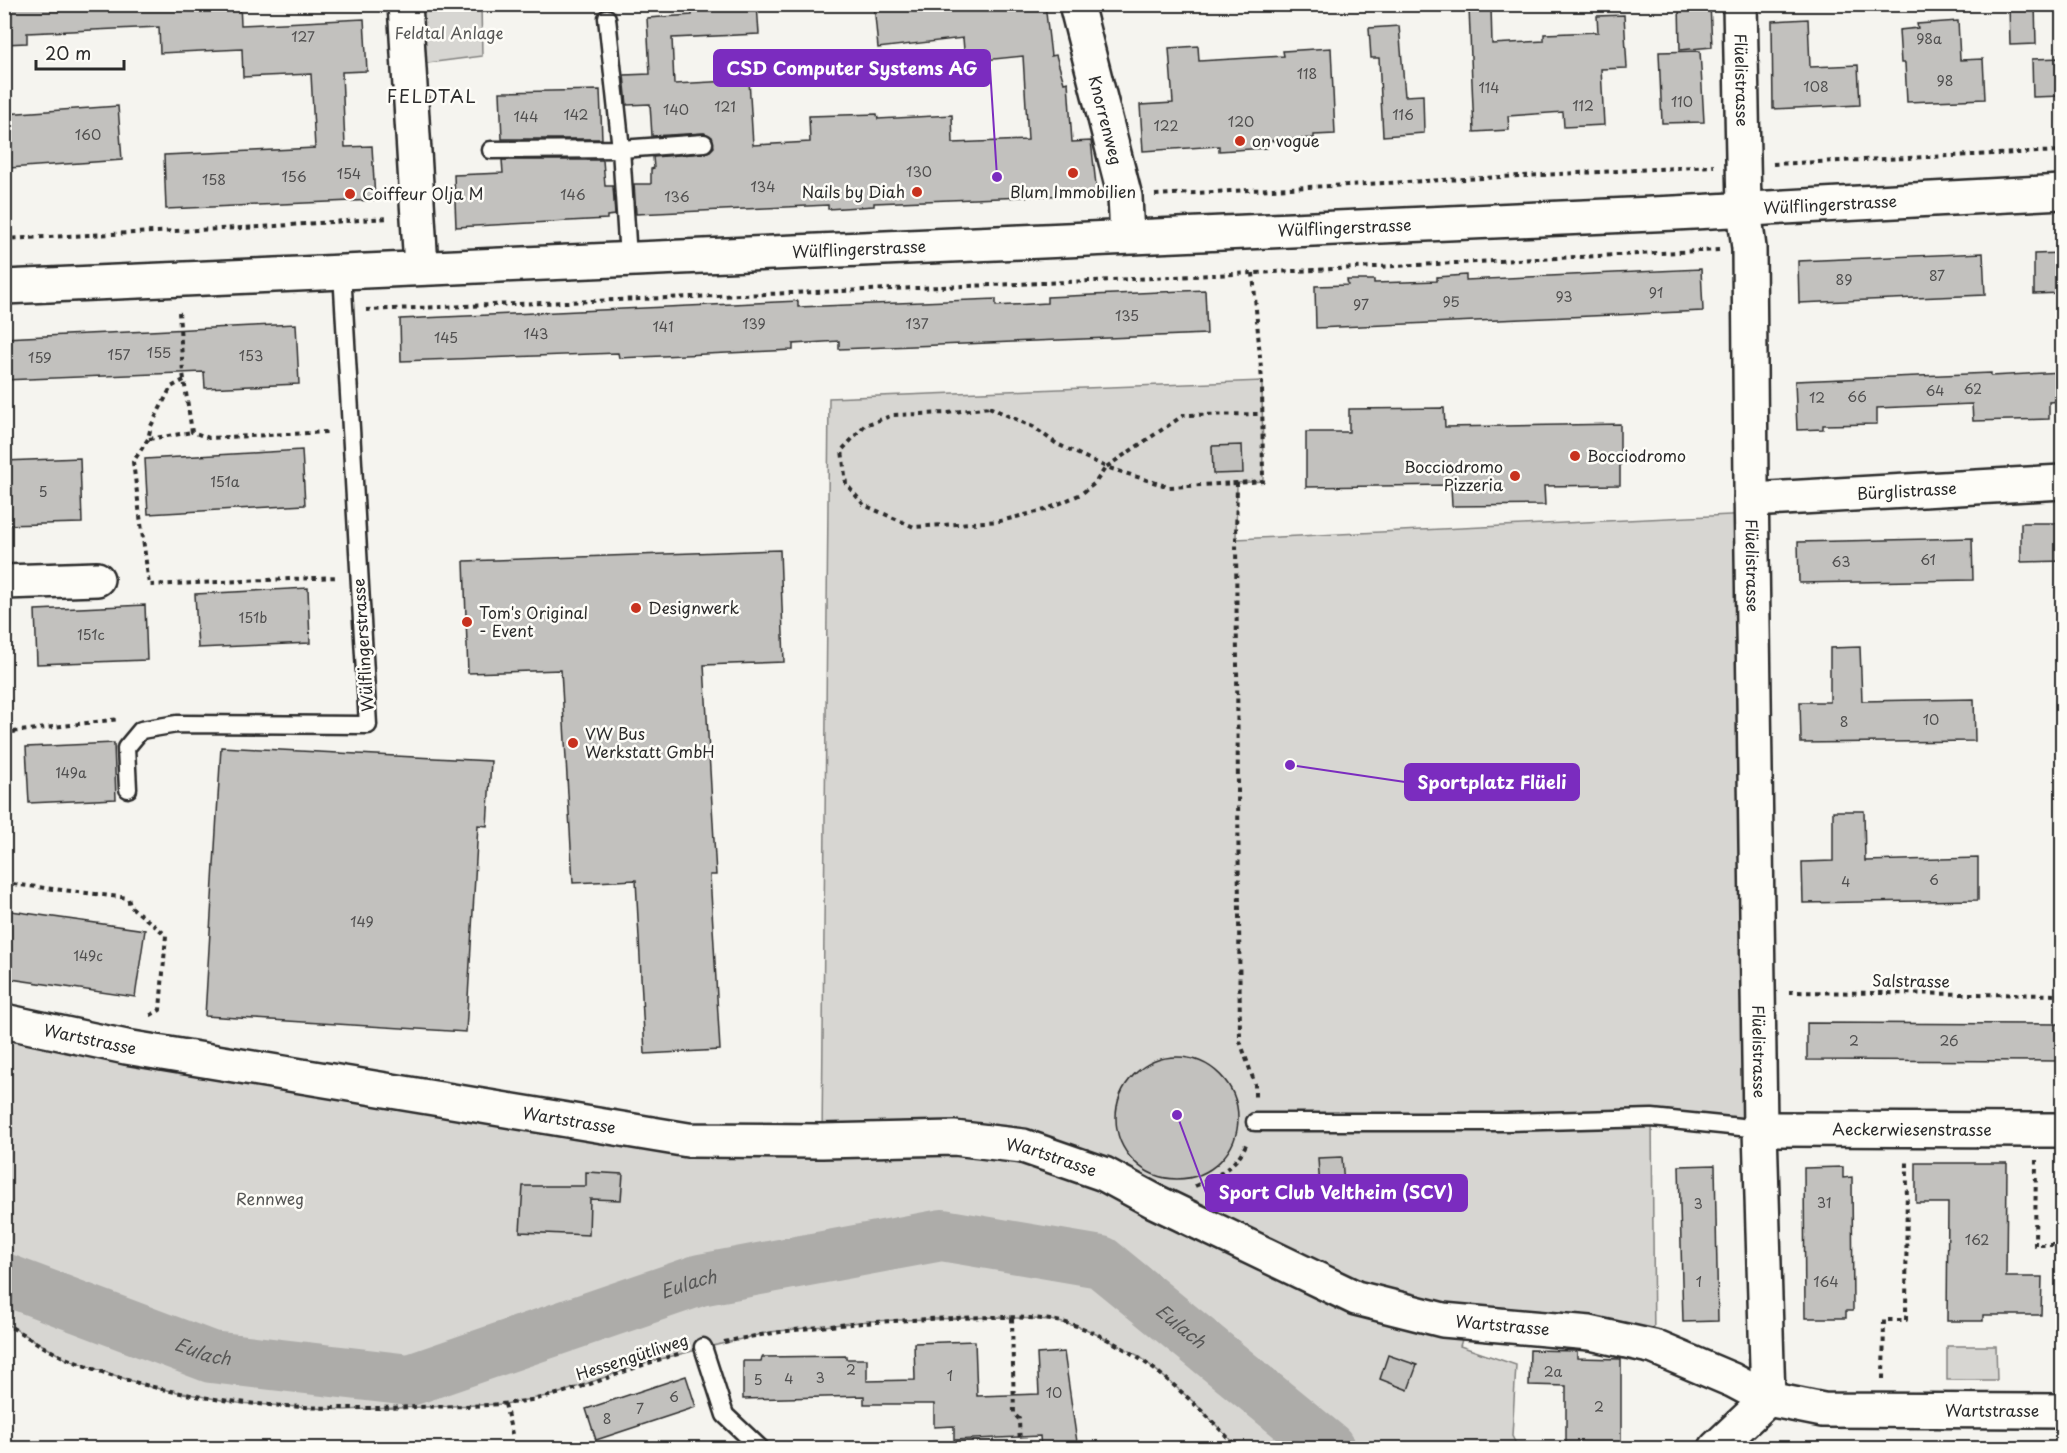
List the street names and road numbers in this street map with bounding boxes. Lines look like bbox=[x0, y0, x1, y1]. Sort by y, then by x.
street label: Flüelistrasse bbox=[1730, 33, 1755, 127]
street label: Knorrenweg bbox=[1084, 73, 1129, 167]
street label: Wülflingerstrasse bbox=[1763, 188, 1898, 219]
street label: Wülflingerstrasse bbox=[1277, 212, 1412, 242]
street label: Wülflingerstrasse bbox=[792, 233, 926, 263]
street label: Bürglistrasse bbox=[1856, 475, 1957, 505]
street label: Flüelistrasse bbox=[1741, 519, 1766, 612]
street label: Wülflingerstrasse bbox=[345, 578, 379, 713]
street label: Salstrasse bbox=[1872, 967, 1950, 993]
street label: Flüelistrasse bbox=[1747, 1005, 1773, 1098]
street label: Wartstrasse bbox=[42, 1017, 138, 1060]
street label: Wartstrasse bbox=[521, 1100, 618, 1139]
street label: Aeckerwiesenstrasse bbox=[1832, 1116, 1992, 1141]
street label: Wartstrasse bbox=[1005, 1131, 1100, 1182]
street label: Wartstrasse bbox=[1455, 1308, 1551, 1340]
street label: Hessengütliweg bbox=[572, 1327, 691, 1386]
street label: Wartstrasse bbox=[1945, 1398, 2039, 1422]

